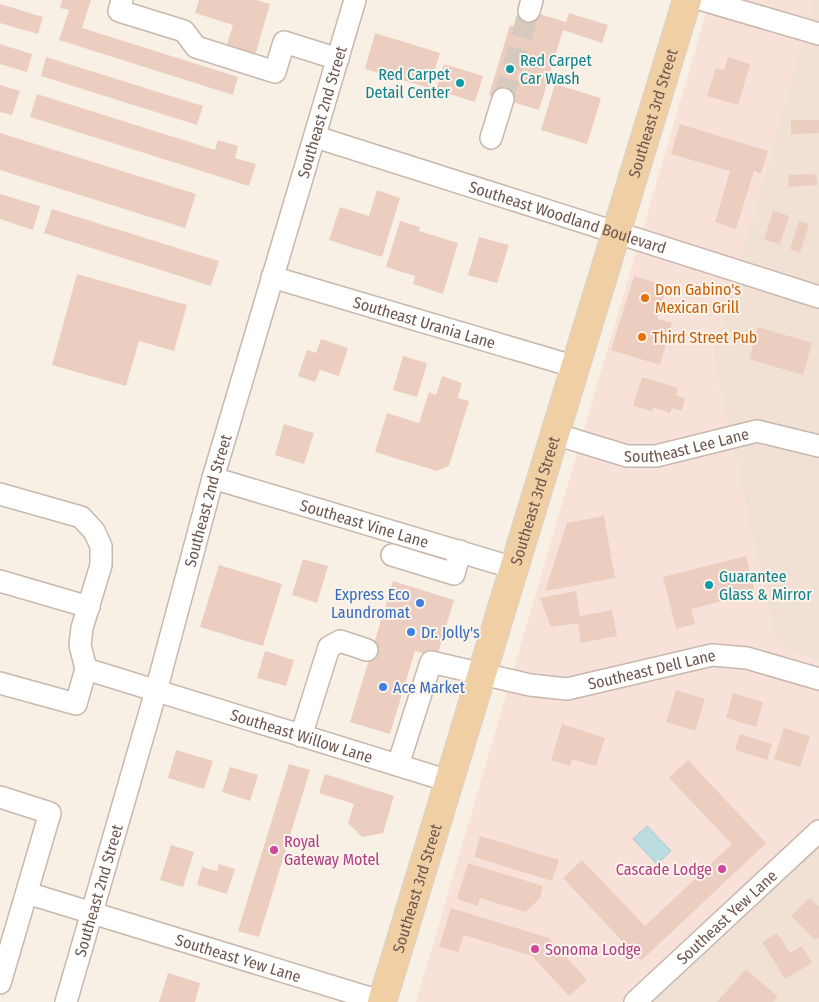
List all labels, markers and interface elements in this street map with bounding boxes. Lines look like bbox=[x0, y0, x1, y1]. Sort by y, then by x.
street label: Southeast 2nd Street bbox=[293, 43, 351, 180]
street label: Southeast 3rd Street bbox=[624, 46, 681, 180]
place label: Red Carpet Car Wash bbox=[520, 51, 593, 88]
marker: Red Carpet Car Wash bbox=[504, 63, 516, 75]
place label: Red Carpet Detail Center bbox=[365, 65, 451, 102]
marker: Red Carpet Detail Center bbox=[454, 77, 466, 89]
street label: Southeast Woodland Boulevard bbox=[467, 177, 669, 257]
place label: Don Gabino's Mexican Grill bbox=[655, 280, 741, 317]
street label: Southeast Urania Lane bbox=[351, 292, 498, 352]
marker: Don Gabino's Mexican Grill bbox=[639, 292, 651, 304]
place label: Third Street Pub bbox=[652, 328, 757, 347]
marker: Third Street Pub bbox=[636, 331, 648, 343]
street label: Southeast Lee Lane bbox=[624, 424, 751, 466]
street label: Southeast 2nd Street bbox=[180, 431, 235, 569]
street label: Southeast 3rd Street bbox=[506, 433, 563, 567]
street label: Southeast Vine Lane bbox=[298, 495, 431, 551]
place label: Guarantee Glass & Mirror bbox=[719, 567, 812, 604]
marker: Guarantee Glass & Mirror bbox=[703, 579, 715, 591]
place label: Express Eco Laundromat bbox=[331, 585, 411, 622]
marker: Express Eco Laundromat bbox=[414, 597, 426, 609]
place label: Dr. Jolly's bbox=[421, 623, 480, 642]
marker: Dr. Jolly's bbox=[405, 626, 417, 638]
street label: Southeast Dell Lane bbox=[586, 645, 717, 693]
place label: Ace Market bbox=[393, 678, 466, 697]
marker: Ace Market bbox=[377, 681, 389, 693]
street label: Southeast Willow Lane bbox=[228, 705, 375, 766]
street label: Southeast 2nd Street bbox=[70, 821, 127, 959]
street label: Southeast 3rd Street bbox=[388, 821, 445, 955]
place label: Royal Gateway Motel bbox=[284, 832, 380, 869]
marker: Royal Gateway Motel bbox=[268, 844, 280, 856]
place label: Cascade Lodge bbox=[616, 860, 712, 879]
marker: Cascade Lodge bbox=[716, 863, 728, 875]
street label: Southeast Yew Lane bbox=[672, 866, 781, 968]
street label: Southeast Yew Lane bbox=[173, 930, 303, 986]
place label: Sonoma Lodge bbox=[545, 940, 641, 959]
marker: Sonoma Lodge bbox=[529, 943, 541, 955]

